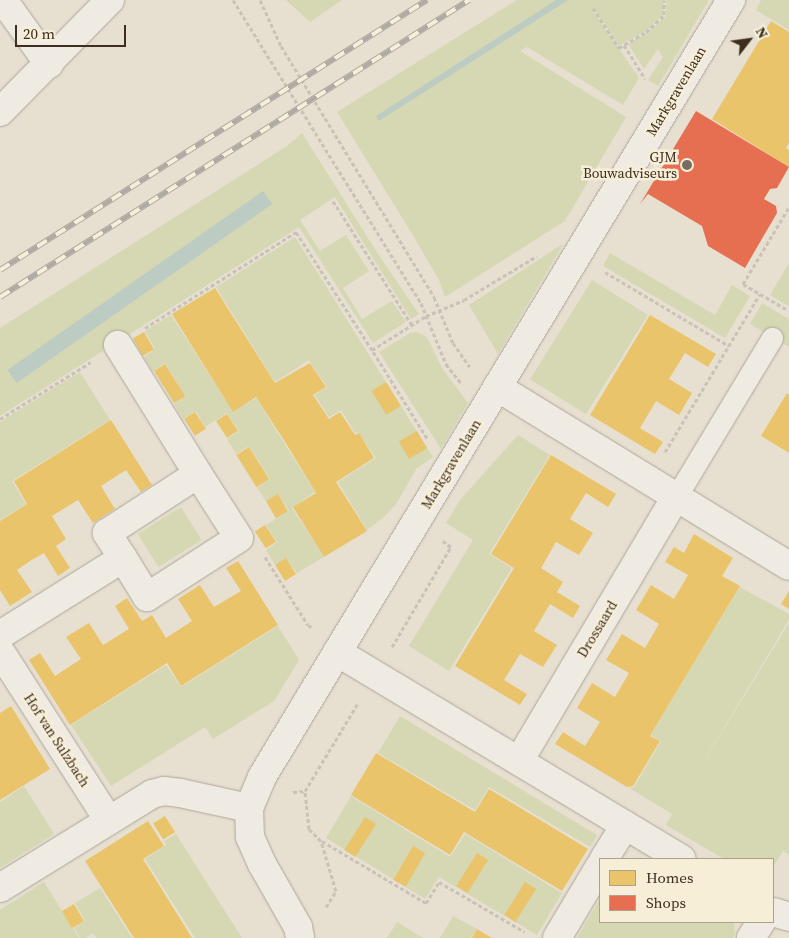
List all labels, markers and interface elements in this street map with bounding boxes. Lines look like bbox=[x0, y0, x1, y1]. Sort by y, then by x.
scale bar bbox=[18, 15, 129, 47]
north arrow bbox=[724, 15, 774, 65]
text: 20 m bbox=[23, 23, 55, 44]
text: N bbox=[751, 23, 773, 42]
street label: Markgravenlaan bbox=[643, 43, 709, 139]
place label: GJM Bouwadviseurs bbox=[583, 149, 677, 182]
marker: GJM Bouwadviseurs bbox=[681, 159, 693, 171]
street label: Markgravenlaan bbox=[418, 416, 484, 512]
street label: Drossaard bbox=[573, 597, 621, 661]
street label: Hof van Sulzbach bbox=[20, 690, 94, 790]
legend bbox=[599, 858, 774, 923]
text: Homes bbox=[646, 867, 693, 888]
text: Shops bbox=[646, 892, 686, 913]

